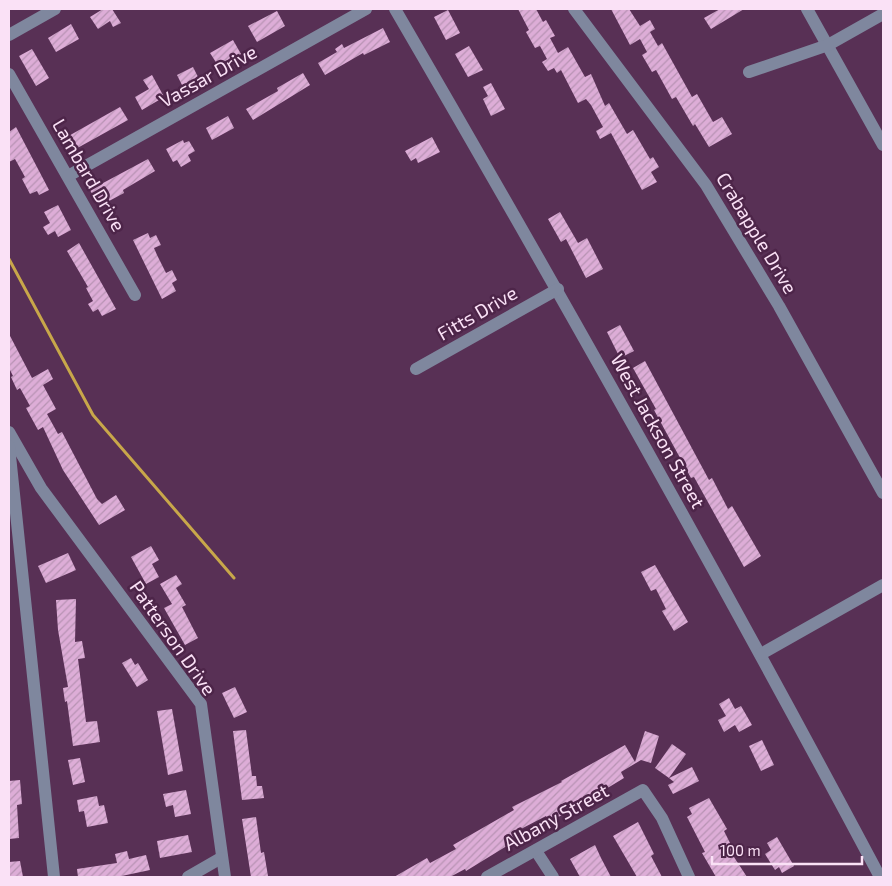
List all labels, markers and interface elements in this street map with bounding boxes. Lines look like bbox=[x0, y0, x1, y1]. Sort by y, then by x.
street label: Vassar Drive bbox=[155, 39, 260, 112]
street label: Lambard Drive bbox=[48, 115, 131, 235]
street label: Crabapple Drive bbox=[712, 168, 803, 298]
street label: Fitts Drive bbox=[433, 280, 521, 345]
street label: West Jackson Street bbox=[606, 350, 710, 512]
street label: Patterson Drive bbox=[125, 576, 221, 699]
street label: Albany Street bbox=[499, 778, 612, 855]
scale bar bbox=[712, 834, 862, 866]
text: 100 m bbox=[720, 841, 761, 859]

